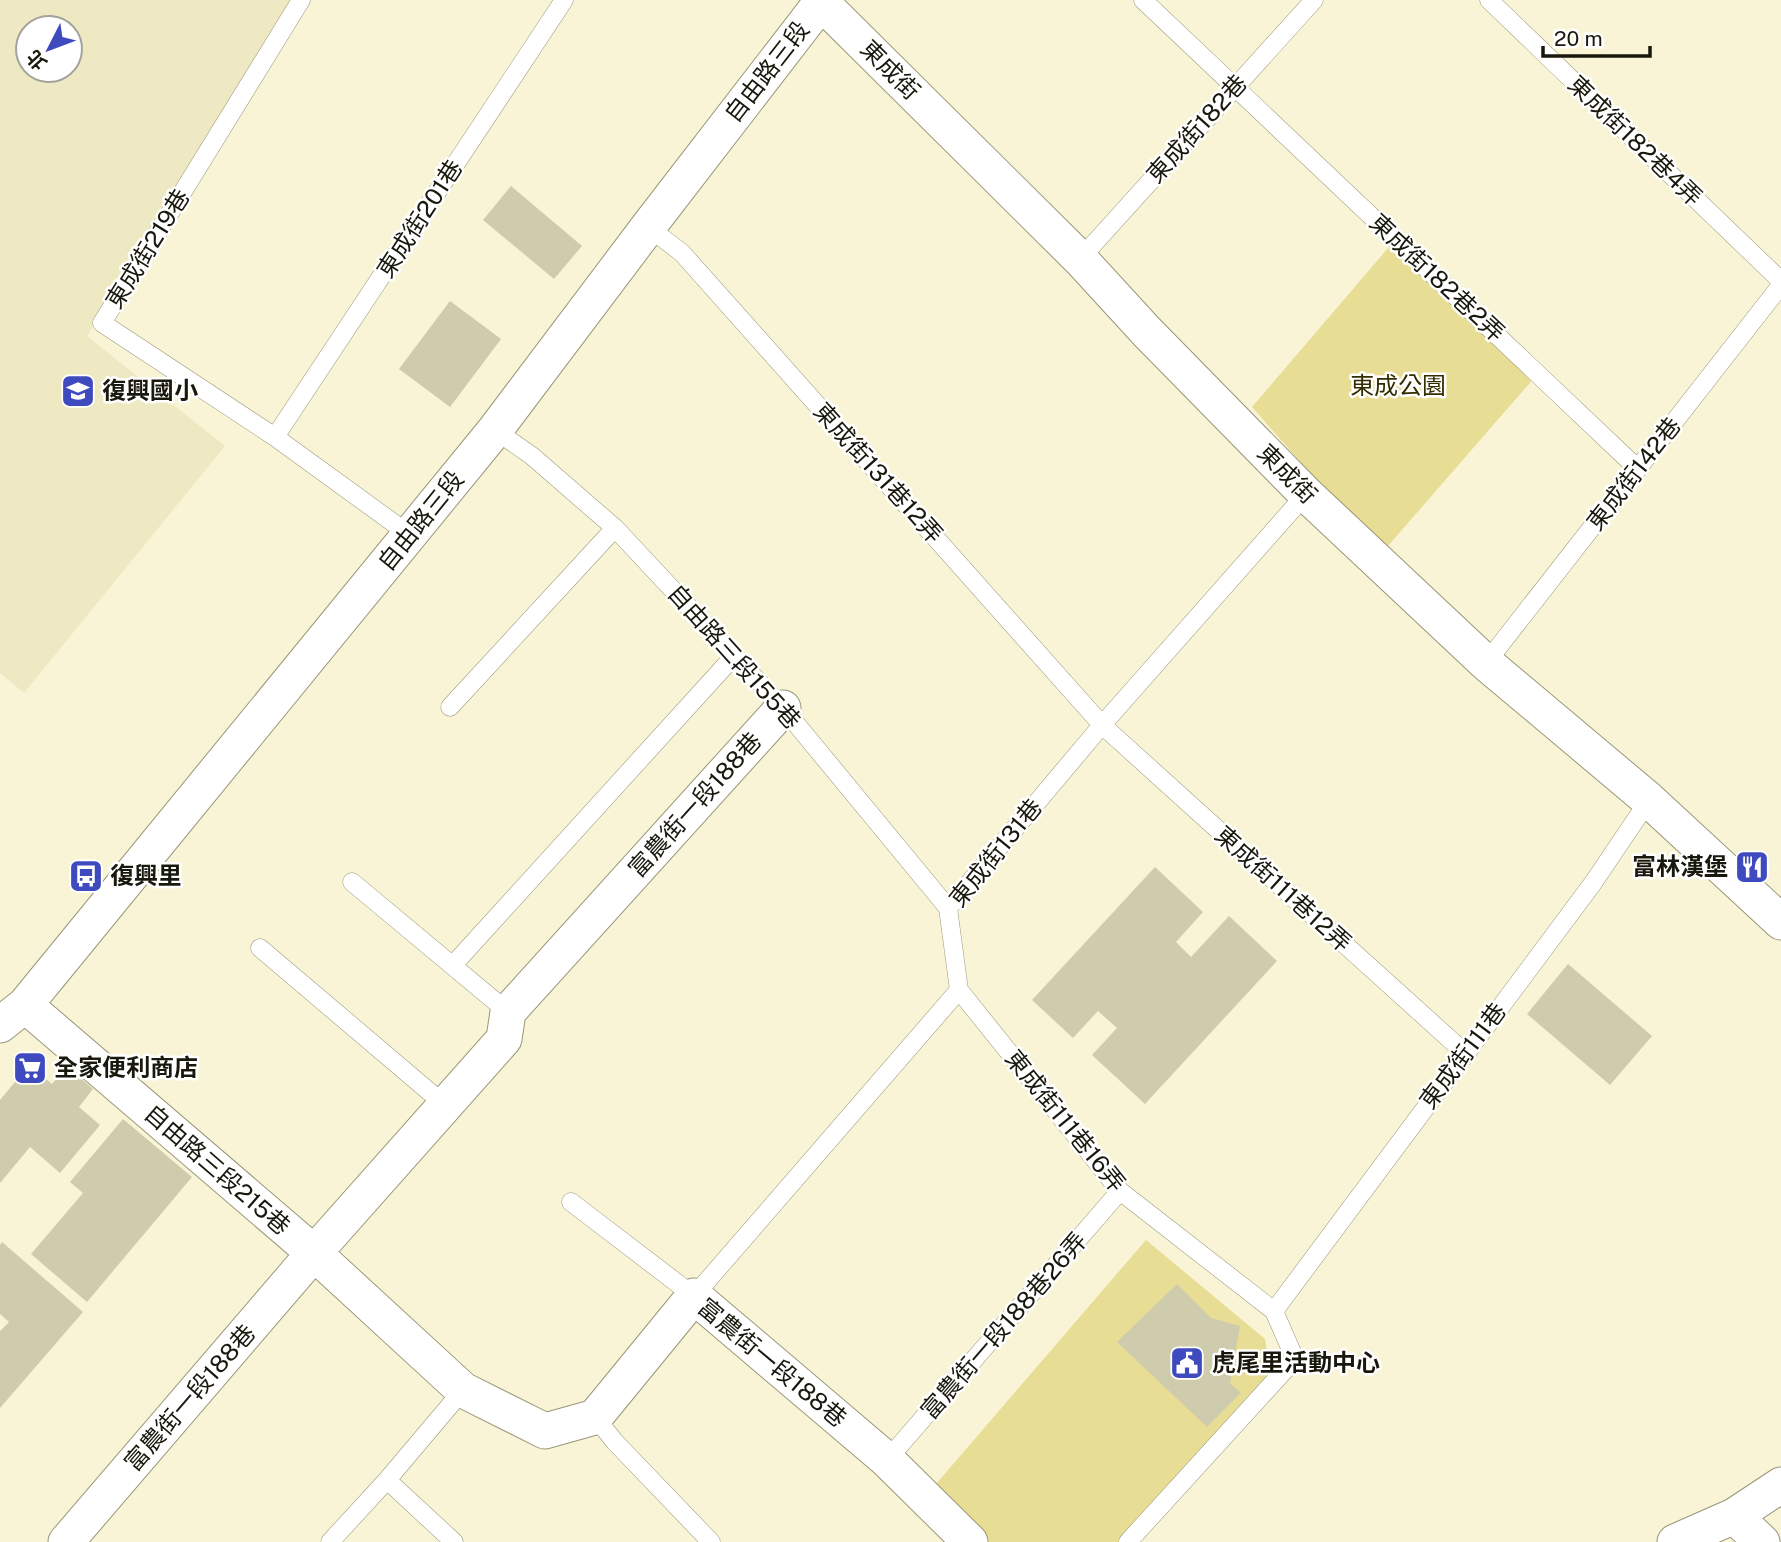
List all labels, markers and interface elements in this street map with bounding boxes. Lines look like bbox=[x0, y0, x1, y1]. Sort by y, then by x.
north arrow bbox=[14, 14, 84, 84]
scale bar bbox=[1543, 14, 1650, 58]
street label: 自由路三段 bbox=[718, 15, 814, 127]
text: 20 m bbox=[1554, 26, 1603, 51]
street label: 東成街 bbox=[855, 34, 926, 105]
text: 北 bbox=[22, 46, 51, 75]
street label: 東成街182巷 bbox=[1140, 69, 1252, 188]
street label: 東成街182巷4弄 bbox=[1563, 70, 1708, 211]
street label: 東成街201巷 bbox=[371, 154, 468, 283]
street label: 東成街219巷 bbox=[99, 184, 195, 313]
street label: 東成街182巷2弄 bbox=[1365, 208, 1511, 347]
park label: 東成公園 bbox=[1350, 371, 1446, 399]
school or university icon: 復興國小 bbox=[59, 372, 97, 410]
place label: 復興國小 bbox=[102, 376, 198, 404]
street label: 東成街131巷12弄 bbox=[809, 397, 949, 548]
street label: 東成街142巷 bbox=[1581, 412, 1686, 535]
street label: 東成街 bbox=[1252, 438, 1323, 509]
street label: 自由路三段 bbox=[372, 465, 469, 576]
street label: 自由路三段155巷 bbox=[663, 578, 807, 734]
street label: 富農街一段188巷 bbox=[622, 726, 766, 882]
street label: 東成街131巷 bbox=[943, 793, 1047, 912]
street label: 東成街111巷12弄 bbox=[1210, 820, 1357, 957]
restaurant icon: 富林漢堡 bbox=[1733, 848, 1771, 886]
place label: 富林漢堡 bbox=[1632, 852, 1728, 880]
bus stop icon: 復興里 bbox=[67, 857, 105, 895]
place label: 復興里 bbox=[110, 861, 182, 889]
street label: 東成街111巷 bbox=[1413, 997, 1511, 1114]
street label: 東成街111巷16弄 bbox=[1000, 1044, 1131, 1197]
supermarket icon: 全家便利商店 bbox=[11, 1049, 49, 1087]
place label: 全家便利商店 bbox=[54, 1053, 198, 1081]
street label: 自由路三段215巷 bbox=[139, 1099, 296, 1240]
street label: 富農街一段188巷26弄 bbox=[915, 1226, 1092, 1424]
street label: 富農街一段188巷 bbox=[693, 1292, 852, 1432]
street label: 富農街一段188巷 bbox=[118, 1318, 260, 1476]
public building icon: 虎尾里活動中心 bbox=[1168, 1344, 1206, 1382]
place label: 虎尾里活動中心 bbox=[1212, 1348, 1380, 1376]

